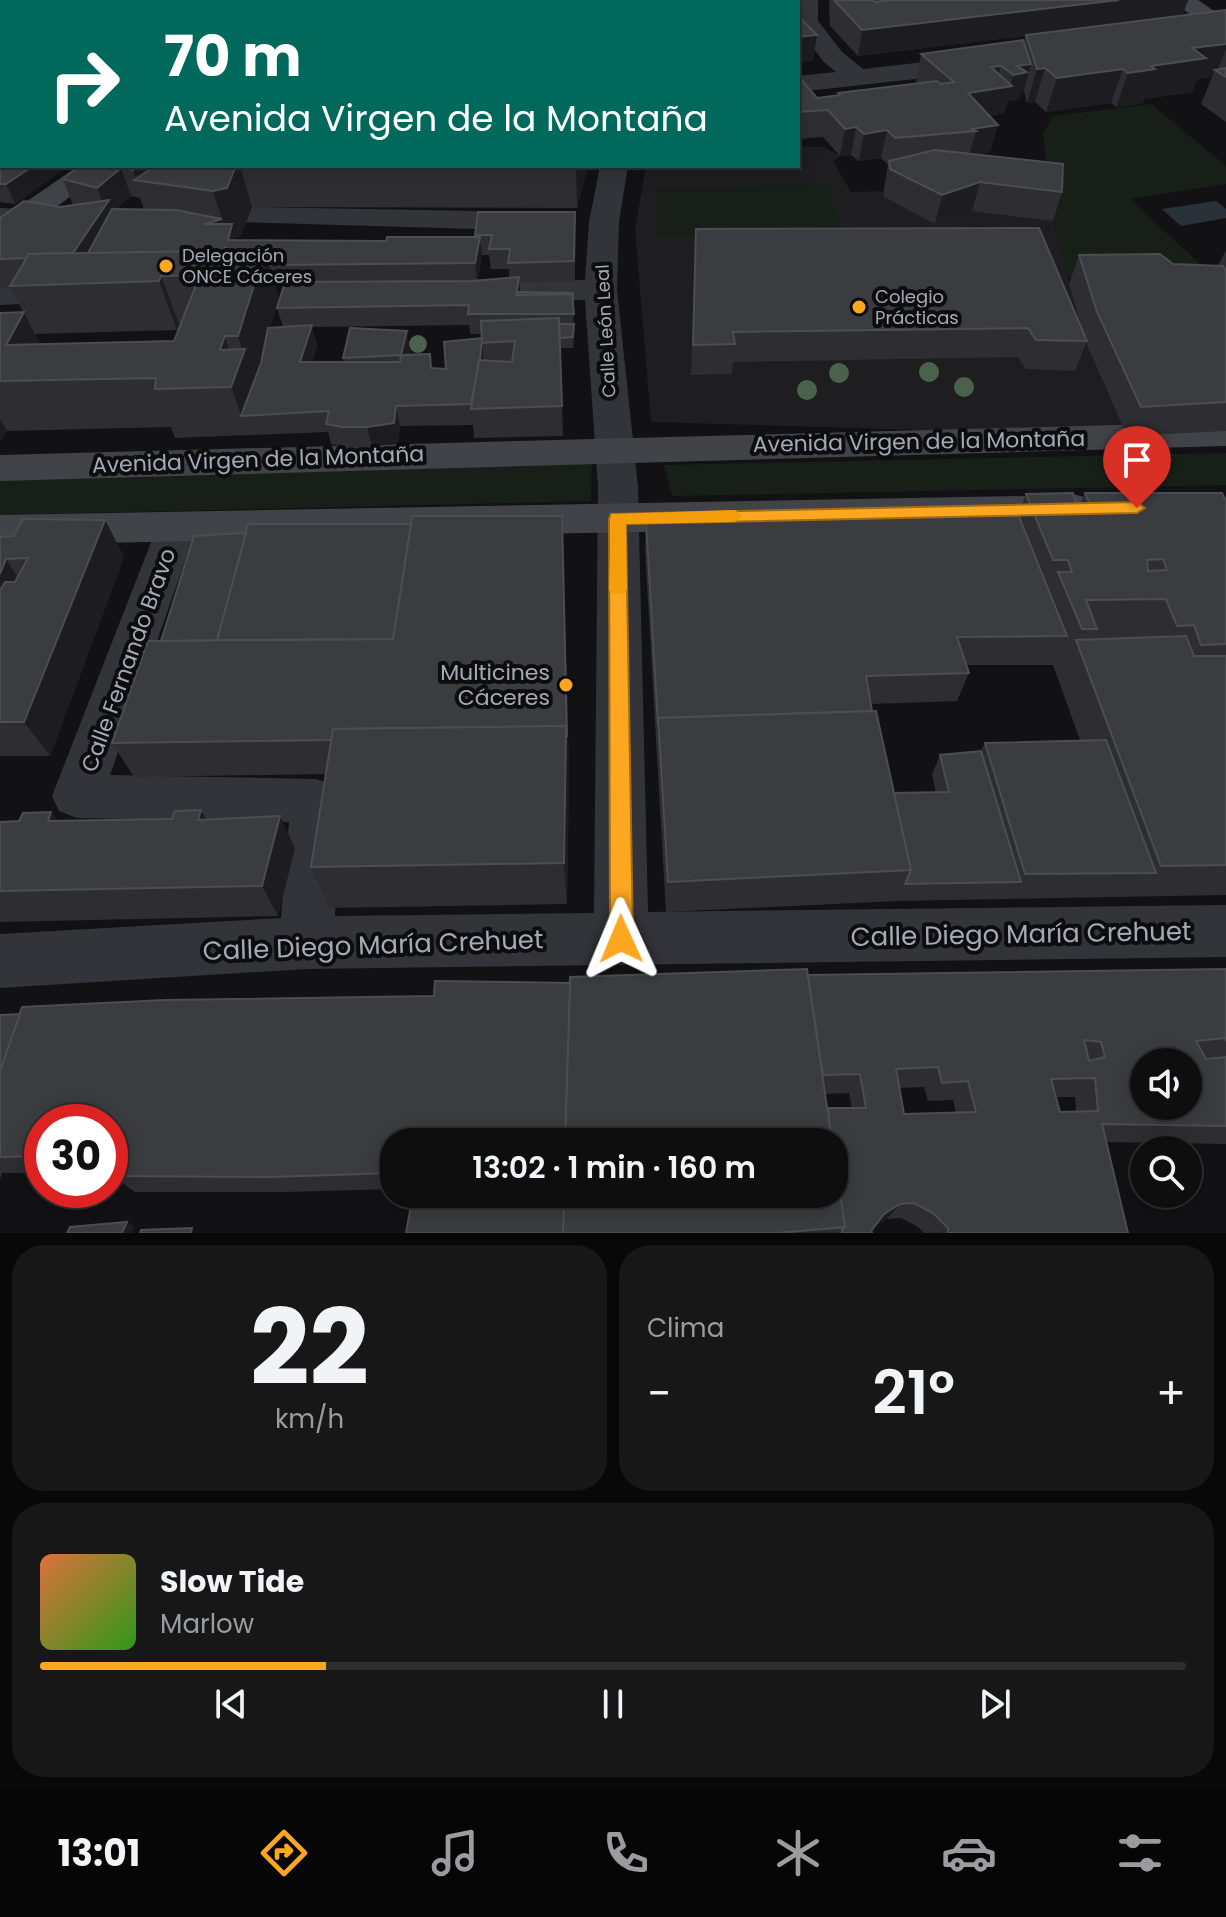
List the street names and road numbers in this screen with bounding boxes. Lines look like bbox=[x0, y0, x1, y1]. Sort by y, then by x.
street label: Calle León Leal bbox=[590, 264, 621, 398]
street label: Avenida Virgen de la Montaña bbox=[753, 423, 1085, 460]
street label: Avenida Virgen de la Montaña bbox=[91, 438, 425, 481]
street label: Calle Fernando Bravo bbox=[74, 544, 183, 776]
street label: Calle Diego María Crehuet bbox=[850, 913, 1192, 955]
street label: Calle Diego María Crehuet bbox=[202, 921, 544, 969]

